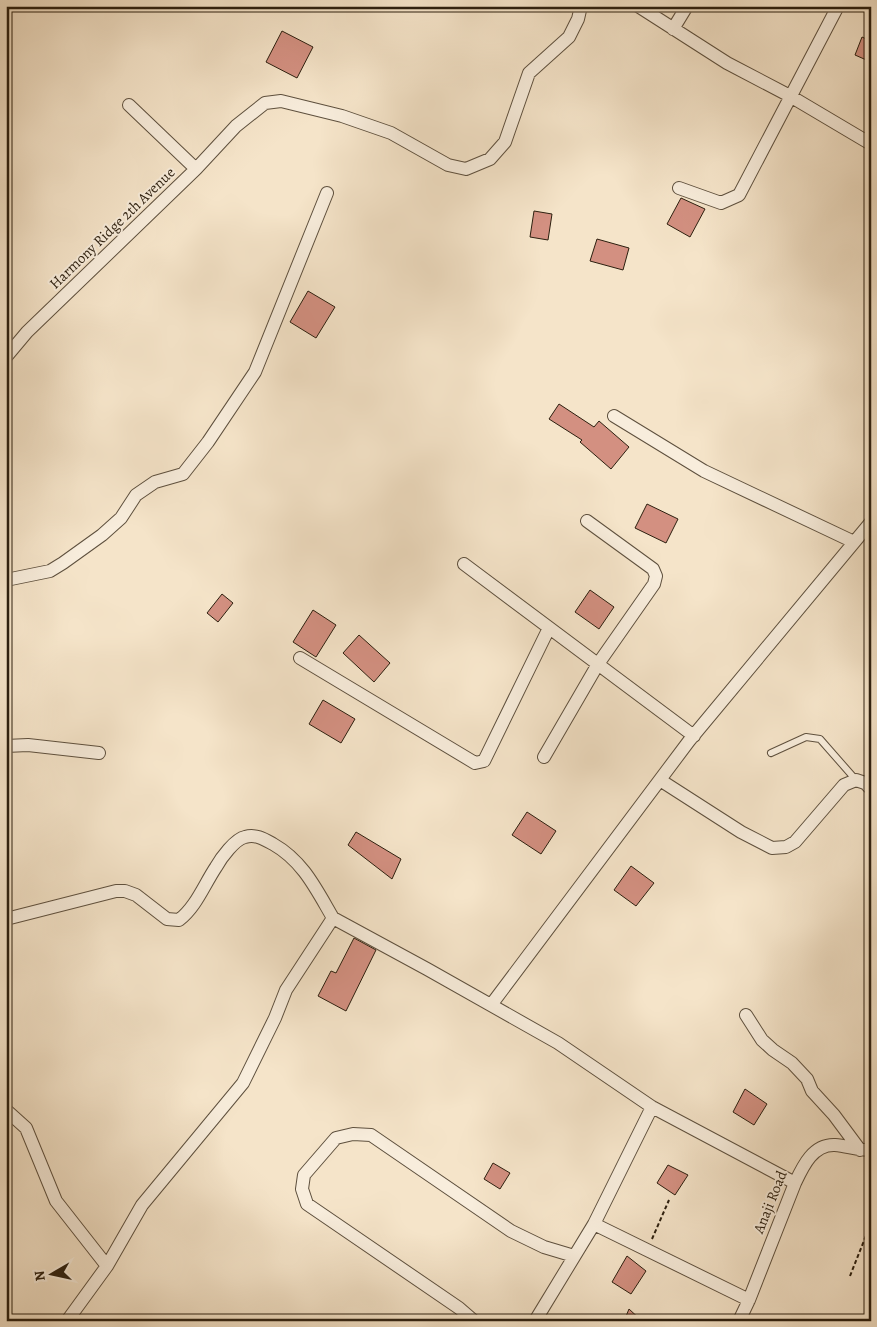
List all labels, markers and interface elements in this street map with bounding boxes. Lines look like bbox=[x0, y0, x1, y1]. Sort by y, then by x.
street label: Harmony Ridge 2th Avenue bbox=[45, 162, 179, 293]
street label: Anaji Road bbox=[748, 1167, 792, 1237]
north arrow bbox=[28, 1250, 78, 1300]
text: N bbox=[29, 1269, 50, 1282]

